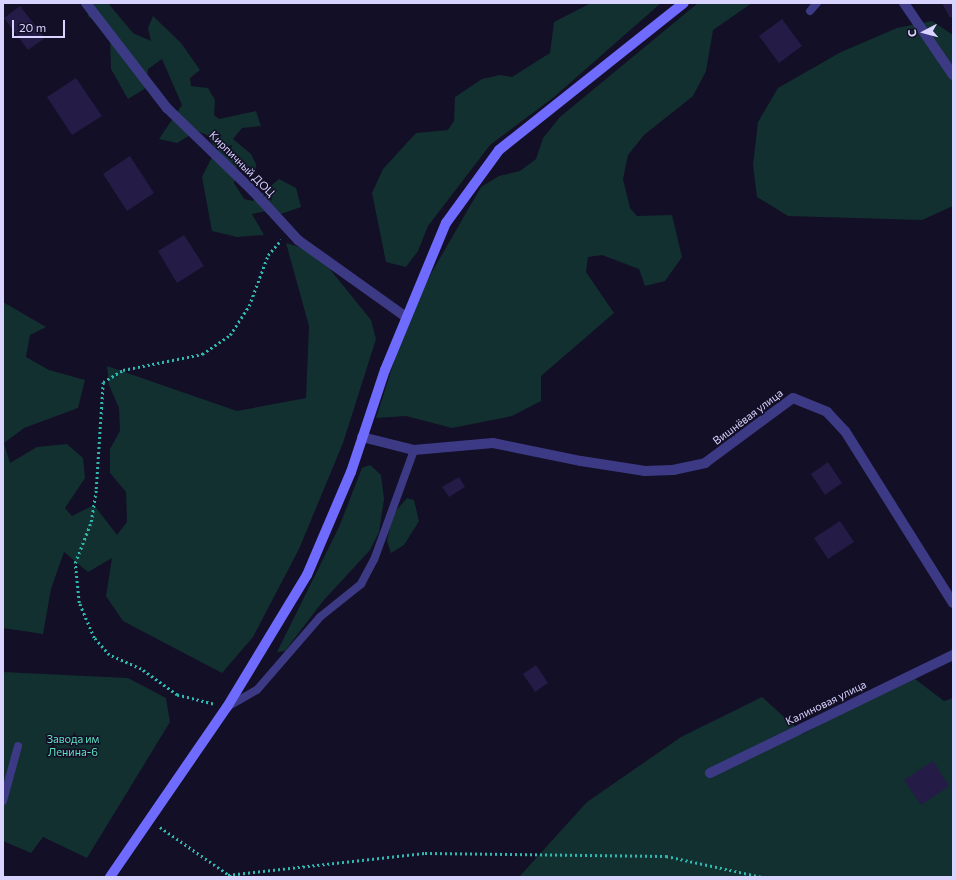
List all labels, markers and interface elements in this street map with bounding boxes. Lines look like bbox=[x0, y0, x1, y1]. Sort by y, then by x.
scale bar bbox=[14, 12, 67, 38]
north arrow bbox=[904, 12, 944, 52]
text: 20 m bbox=[19, 20, 46, 34]
text: С bbox=[905, 29, 918, 38]
street label: Кирпичный ДОЦ bbox=[207, 129, 277, 199]
street label: Вишнёвая улица bbox=[710, 386, 786, 448]
street label: Калиновая улица bbox=[784, 678, 868, 728]
park label: Завода им Ленина-6 bbox=[47, 733, 99, 759]

